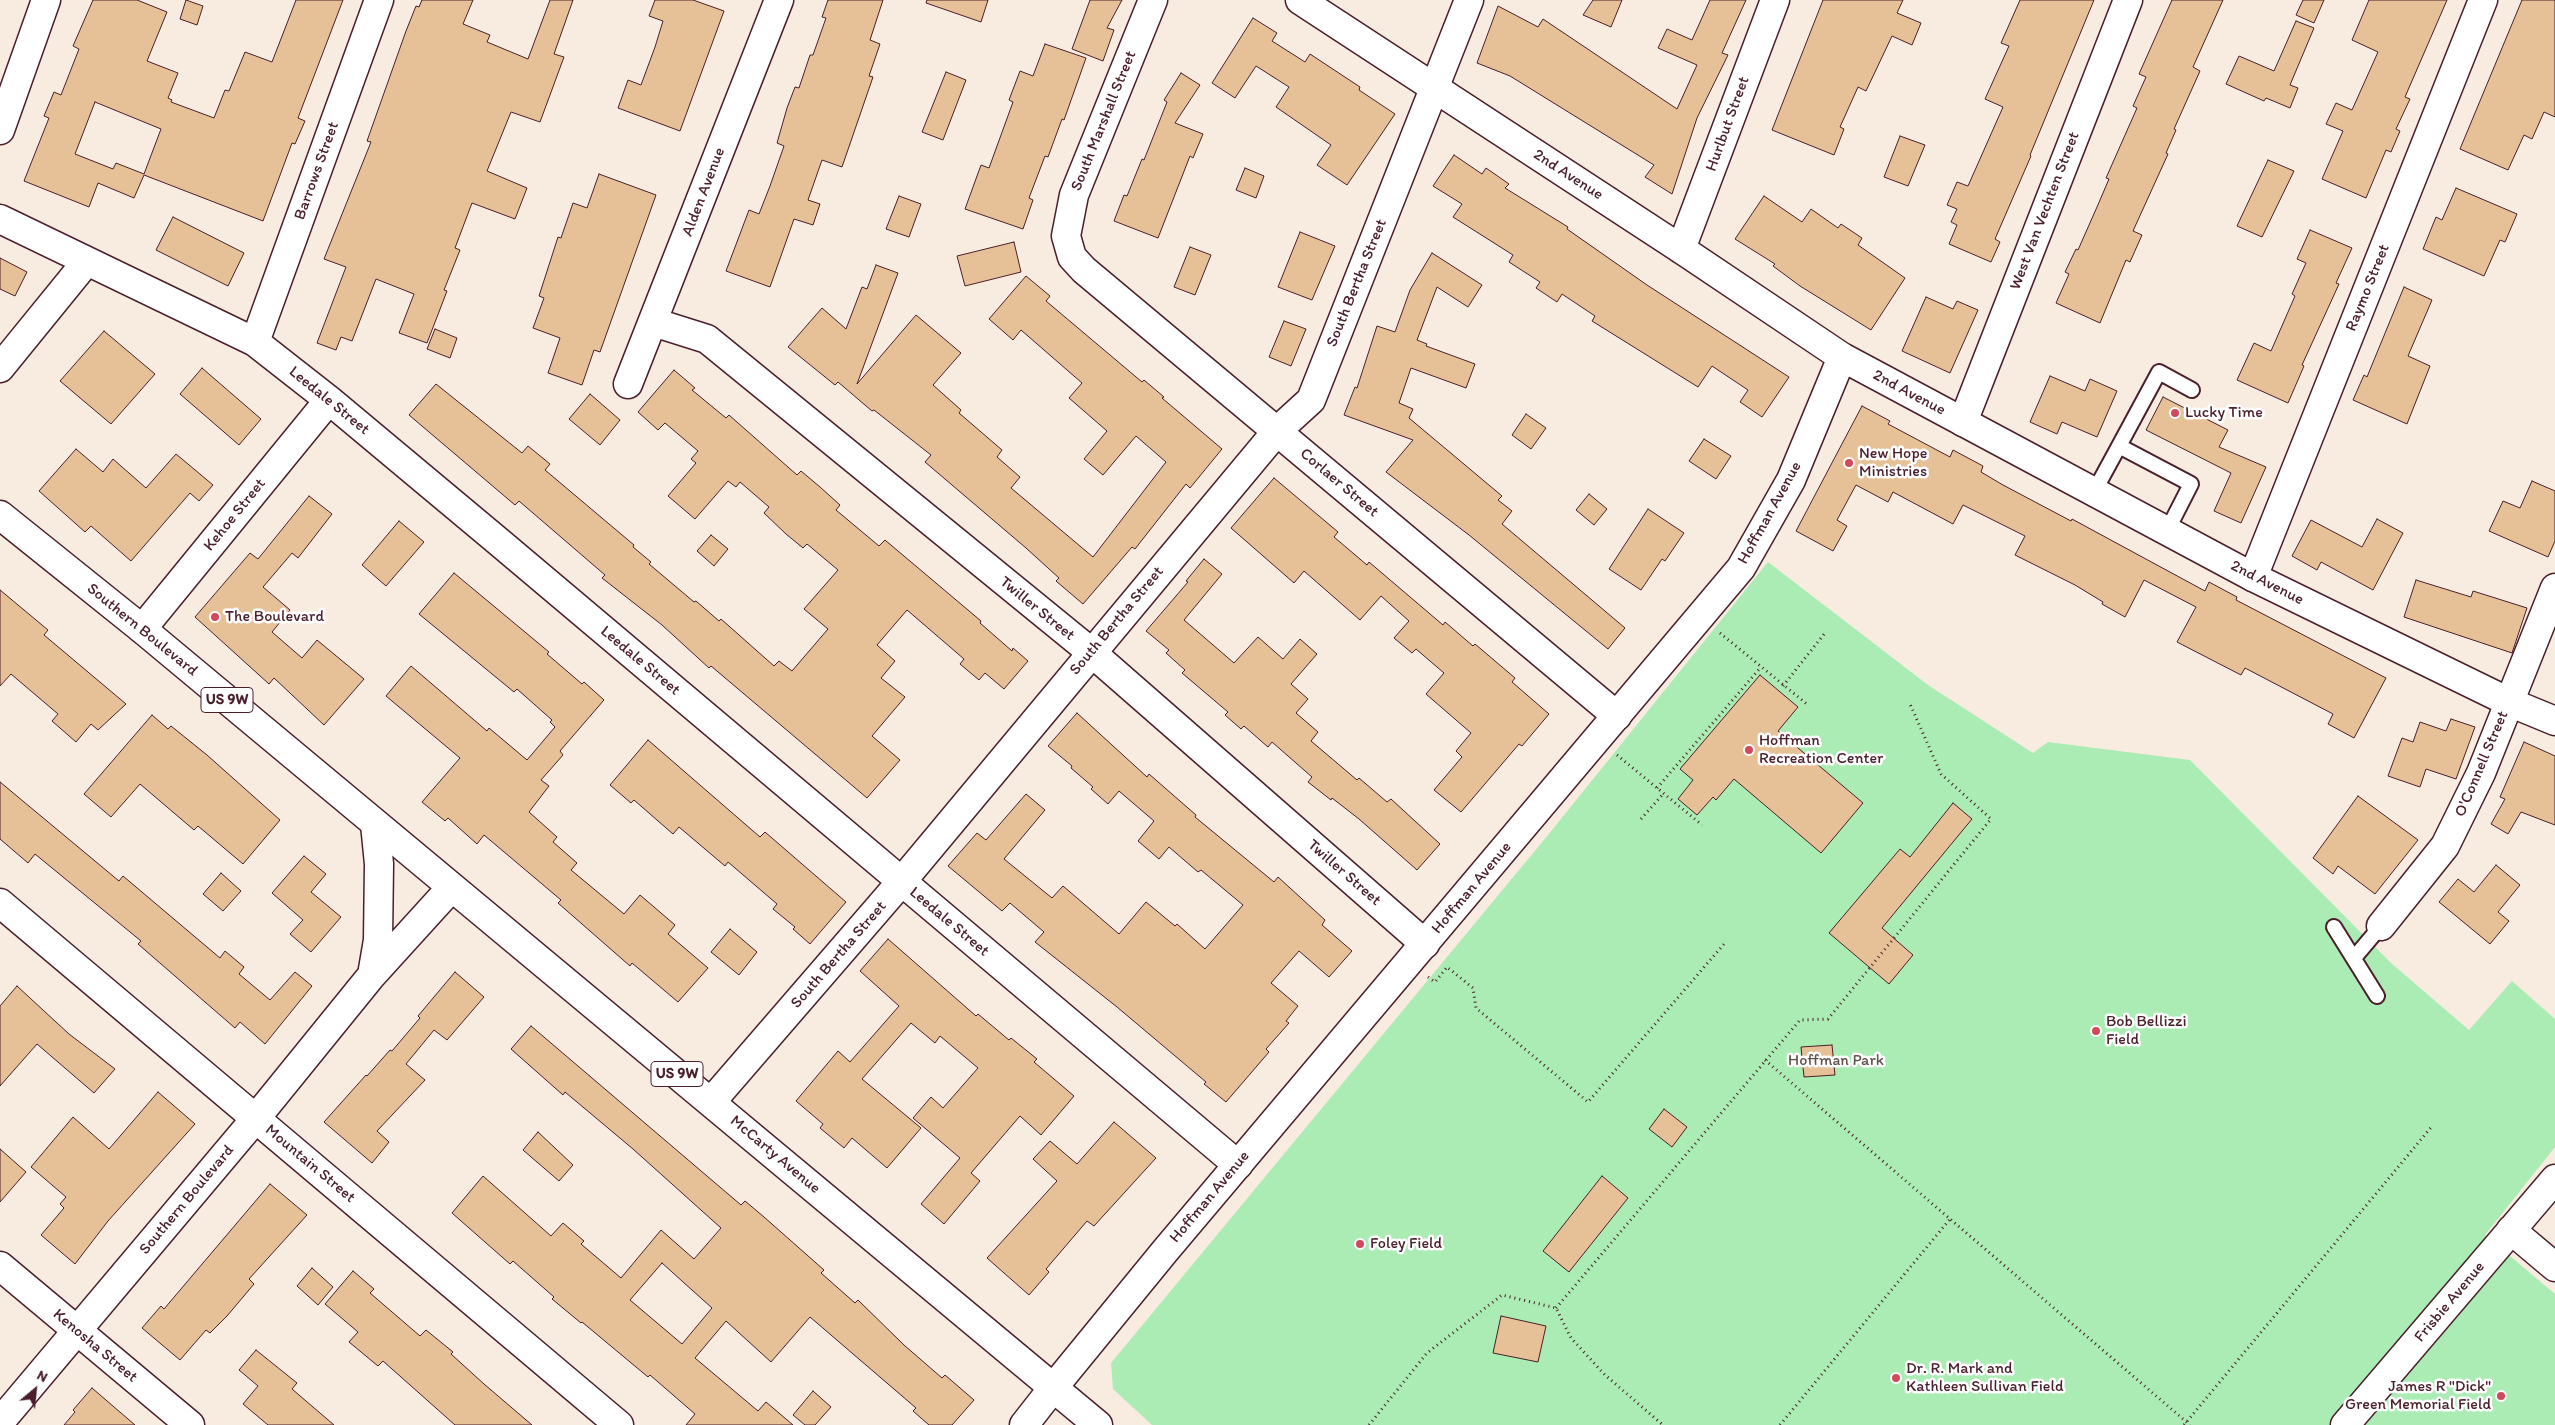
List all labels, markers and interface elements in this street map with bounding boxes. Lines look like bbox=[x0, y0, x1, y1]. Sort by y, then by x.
street label: South Marshall Street bbox=[1067, 48, 1141, 194]
street label: Hurlbut Street bbox=[1702, 74, 1754, 174]
street label: Barrows Street bbox=[290, 119, 344, 223]
street label: West Van Vechten Street bbox=[2006, 129, 2084, 293]
street label: Alden Avenue bbox=[678, 145, 730, 239]
street label: 2nd Avenue bbox=[1529, 145, 1607, 205]
street label: South Bertha Street bbox=[1323, 216, 1391, 350]
street label: Raymo Street bbox=[2342, 242, 2394, 334]
street label: Leedale Street bbox=[285, 363, 373, 439]
street label: 2nd Avenue bbox=[1869, 366, 1949, 420]
place label: Lucky Time bbox=[2185, 403, 2263, 423]
marker: Lucky Time bbox=[2169, 407, 2181, 419]
street label: Corlaer Street bbox=[1296, 444, 1382, 522]
place label: New Hope Ministries bbox=[1859, 444, 1927, 482]
marker: New Hope Ministries bbox=[1843, 457, 1855, 469]
street label: Hoffman Avenue bbox=[1734, 458, 1806, 568]
street label: Kehoe Street bbox=[200, 475, 270, 555]
street label: 2nd Avenue bbox=[2227, 556, 2307, 610]
street label: South Bertha Street bbox=[1066, 563, 1168, 679]
street label: Twiller Street bbox=[995, 573, 1079, 645]
street label: Southern Boulevard bbox=[83, 579, 201, 681]
place label: The Boulevard bbox=[225, 607, 324, 627]
marker: The Boulevard bbox=[209, 611, 221, 623]
street label: Leedale Street bbox=[596, 622, 684, 700]
road number: US 9W bbox=[201, 688, 253, 712]
street label: O'Connell Street bbox=[2451, 708, 2513, 820]
place label: Hoffman Recreation Center bbox=[1759, 731, 1883, 769]
marker: Hoffman Recreation Center bbox=[1743, 744, 1755, 756]
street label: Twiller Street bbox=[1303, 836, 1385, 910]
street label: Hoffman Avenue bbox=[1428, 838, 1516, 938]
street label: Leedale Street bbox=[905, 883, 993, 961]
street label: South Bertha Street bbox=[787, 897, 891, 1013]
place label: Bob Bellizzi Field bbox=[2106, 1012, 2186, 1050]
marker: Bob Bellizzi Field bbox=[2090, 1025, 2102, 1037]
park label: Hoffman Park bbox=[1788, 1051, 1884, 1071]
road number: US 9W bbox=[651, 1062, 703, 1086]
street label: McCarty Avenue bbox=[726, 1112, 824, 1198]
street label: Mountain Street bbox=[261, 1121, 359, 1207]
street label: Southern Boulevard bbox=[136, 1141, 238, 1259]
street label: Hoffman Avenue bbox=[1166, 1147, 1254, 1247]
place label: Foley Field bbox=[1370, 1234, 1442, 1254]
marker: Foley Field bbox=[1354, 1238, 1366, 1250]
street label: Frisbie Avenue bbox=[2411, 1258, 2489, 1346]
street label: Kenosha Street bbox=[49, 1305, 141, 1387]
place label: Dr. R. Mark and Kathleen Sullivan Field bbox=[1906, 1359, 2063, 1397]
north arrow bbox=[10, 1365, 60, 1415]
text: N bbox=[34, 1367, 50, 1386]
marker: Dr. R. Mark and Kathleen Sullivan Field bbox=[1890, 1372, 1902, 1384]
place label: James R "Dick" Green Memorial Field bbox=[2345, 1377, 2491, 1415]
marker: James R "Dick" Green Memorial Field bbox=[2495, 1390, 2507, 1402]

